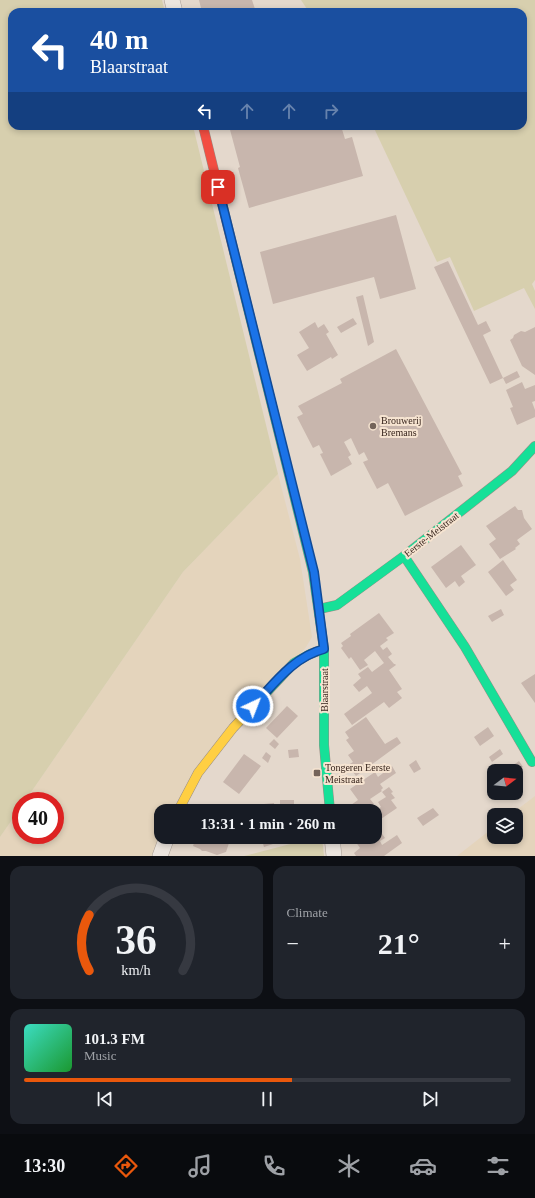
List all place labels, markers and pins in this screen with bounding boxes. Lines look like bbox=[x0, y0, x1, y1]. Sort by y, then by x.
pin bbox=[201, 170, 235, 204]
place label: Brouwerij Bremans bbox=[381, 415, 422, 438]
marker: Brouwerij Bremans bbox=[368, 421, 378, 431]
place label: Tongeren Eerste Meistraat bbox=[325, 762, 391, 785]
marker: Tongeren Eerste Meistraat bbox=[312, 768, 322, 778]

